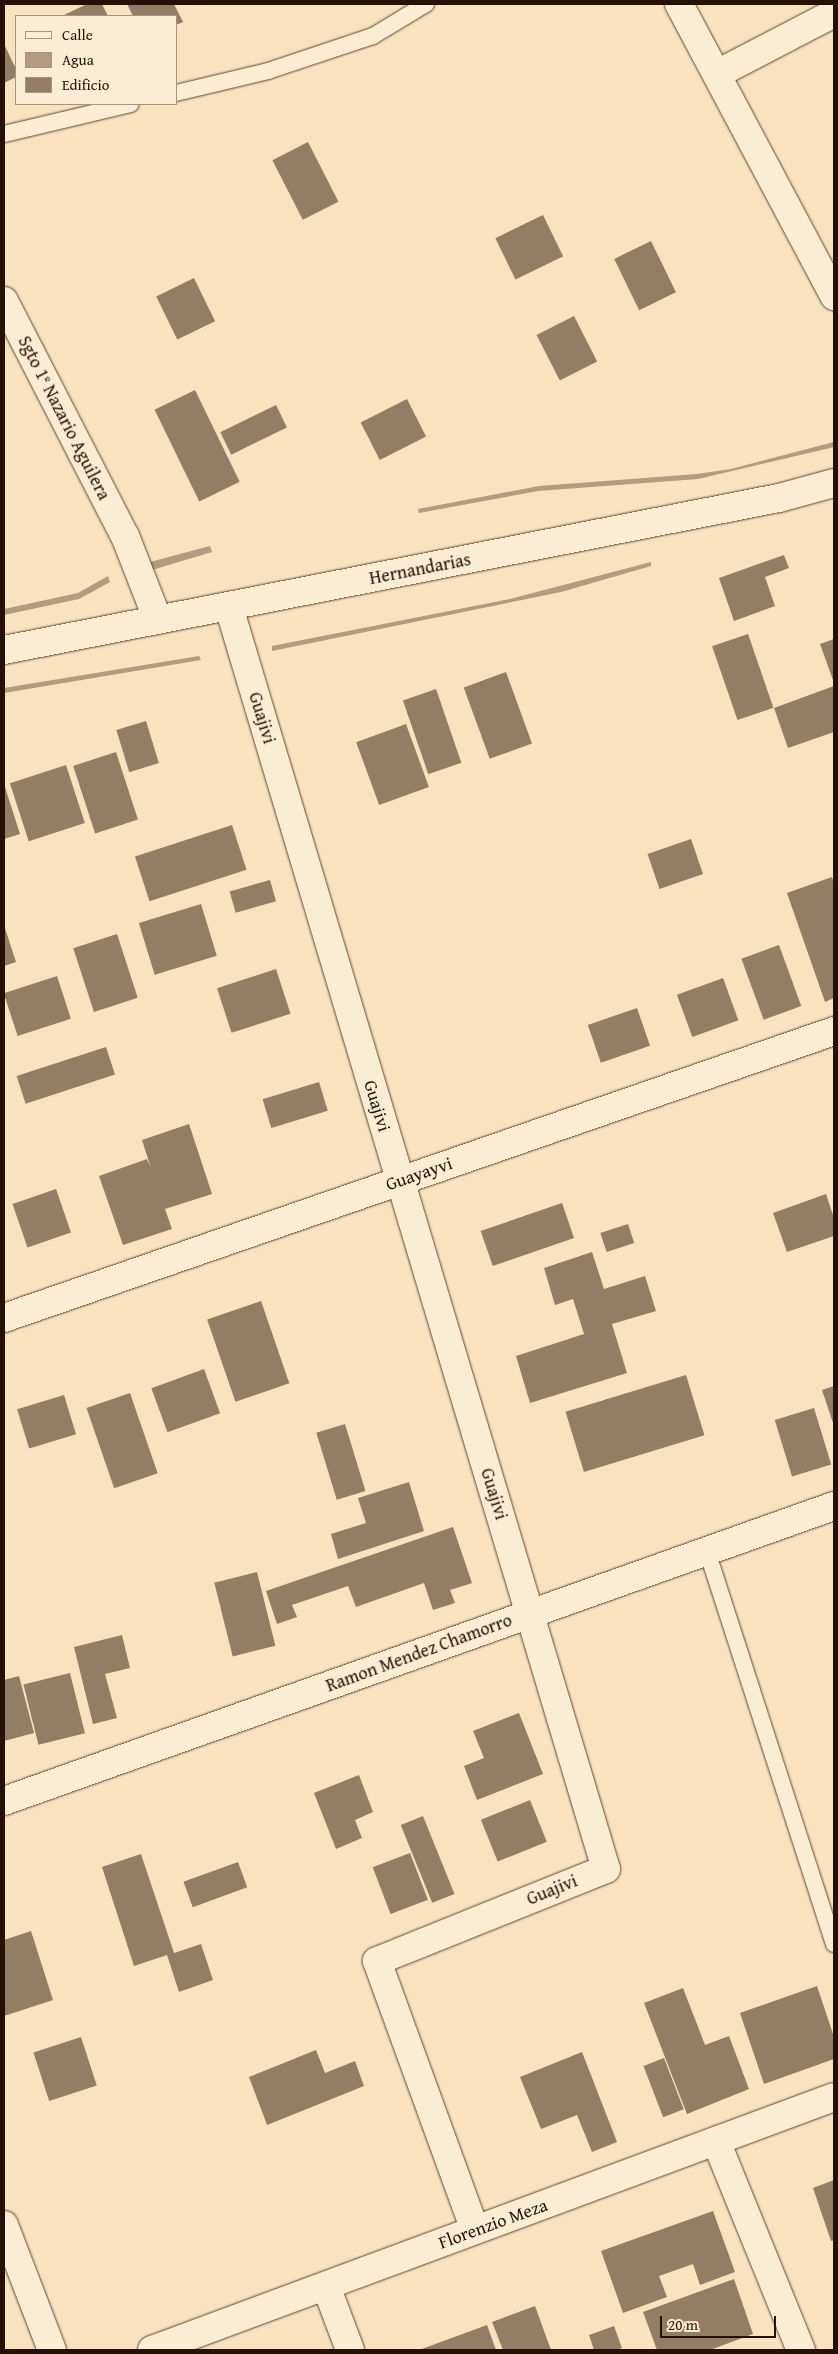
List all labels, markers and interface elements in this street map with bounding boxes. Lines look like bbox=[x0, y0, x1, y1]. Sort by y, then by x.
legend bbox=[15, 15, 178, 105]
text: Calle bbox=[62, 24, 93, 45]
text: Agua bbox=[62, 49, 94, 70]
text: Edificio bbox=[62, 74, 109, 95]
street label: Sgto 1º Nazario Aguilera bbox=[13, 332, 115, 504]
street label: Hernandarias bbox=[367, 549, 473, 589]
street label: Guajivi bbox=[244, 690, 280, 746]
street label: Guajivi bbox=[359, 1078, 395, 1134]
street label: Guayayvi bbox=[383, 1153, 455, 1195]
street label: Guajivi bbox=[476, 1466, 512, 1522]
street label: Ramon Mendez Chamorro bbox=[323, 1609, 515, 1697]
street label: Guajivi bbox=[523, 1870, 581, 1910]
street label: Florenzio Meza bbox=[436, 2194, 550, 2254]
scale bar bbox=[663, 2306, 779, 2338]
text: 20 m bbox=[668, 2314, 698, 2335]

